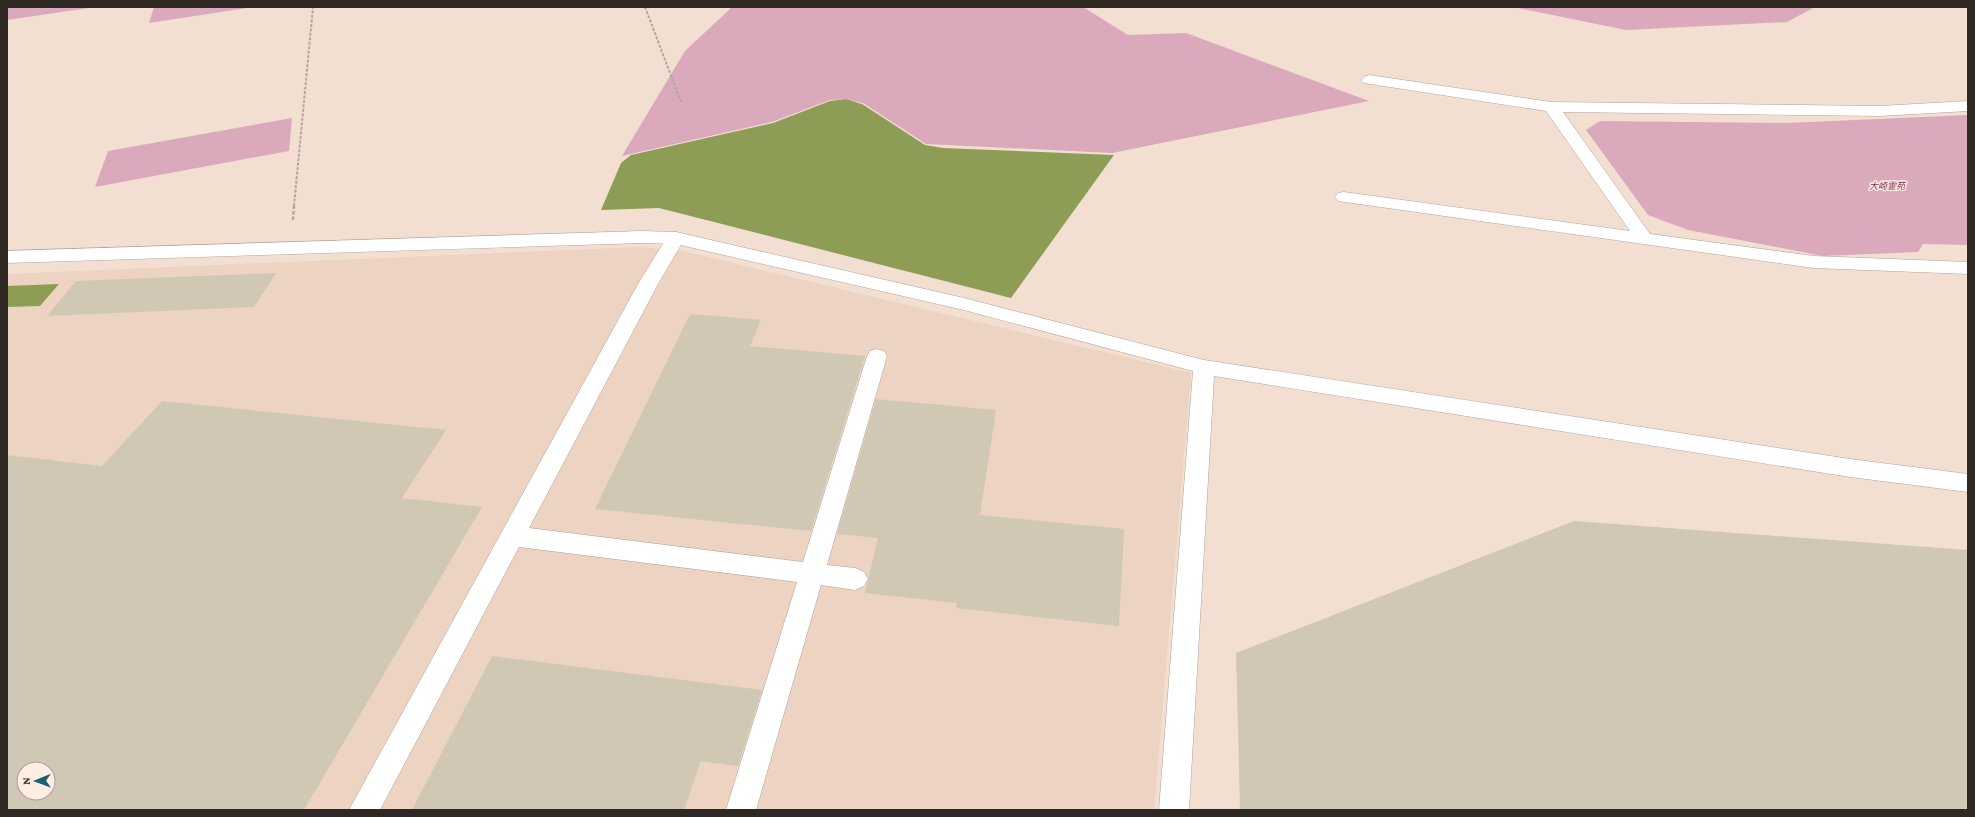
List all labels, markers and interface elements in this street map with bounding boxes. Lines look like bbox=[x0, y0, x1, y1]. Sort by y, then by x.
park label: 大崎霊苑 bbox=[1869, 181, 1907, 191]
north arrow bbox=[16, 761, 56, 801]
text: N bbox=[20, 777, 32, 785]

